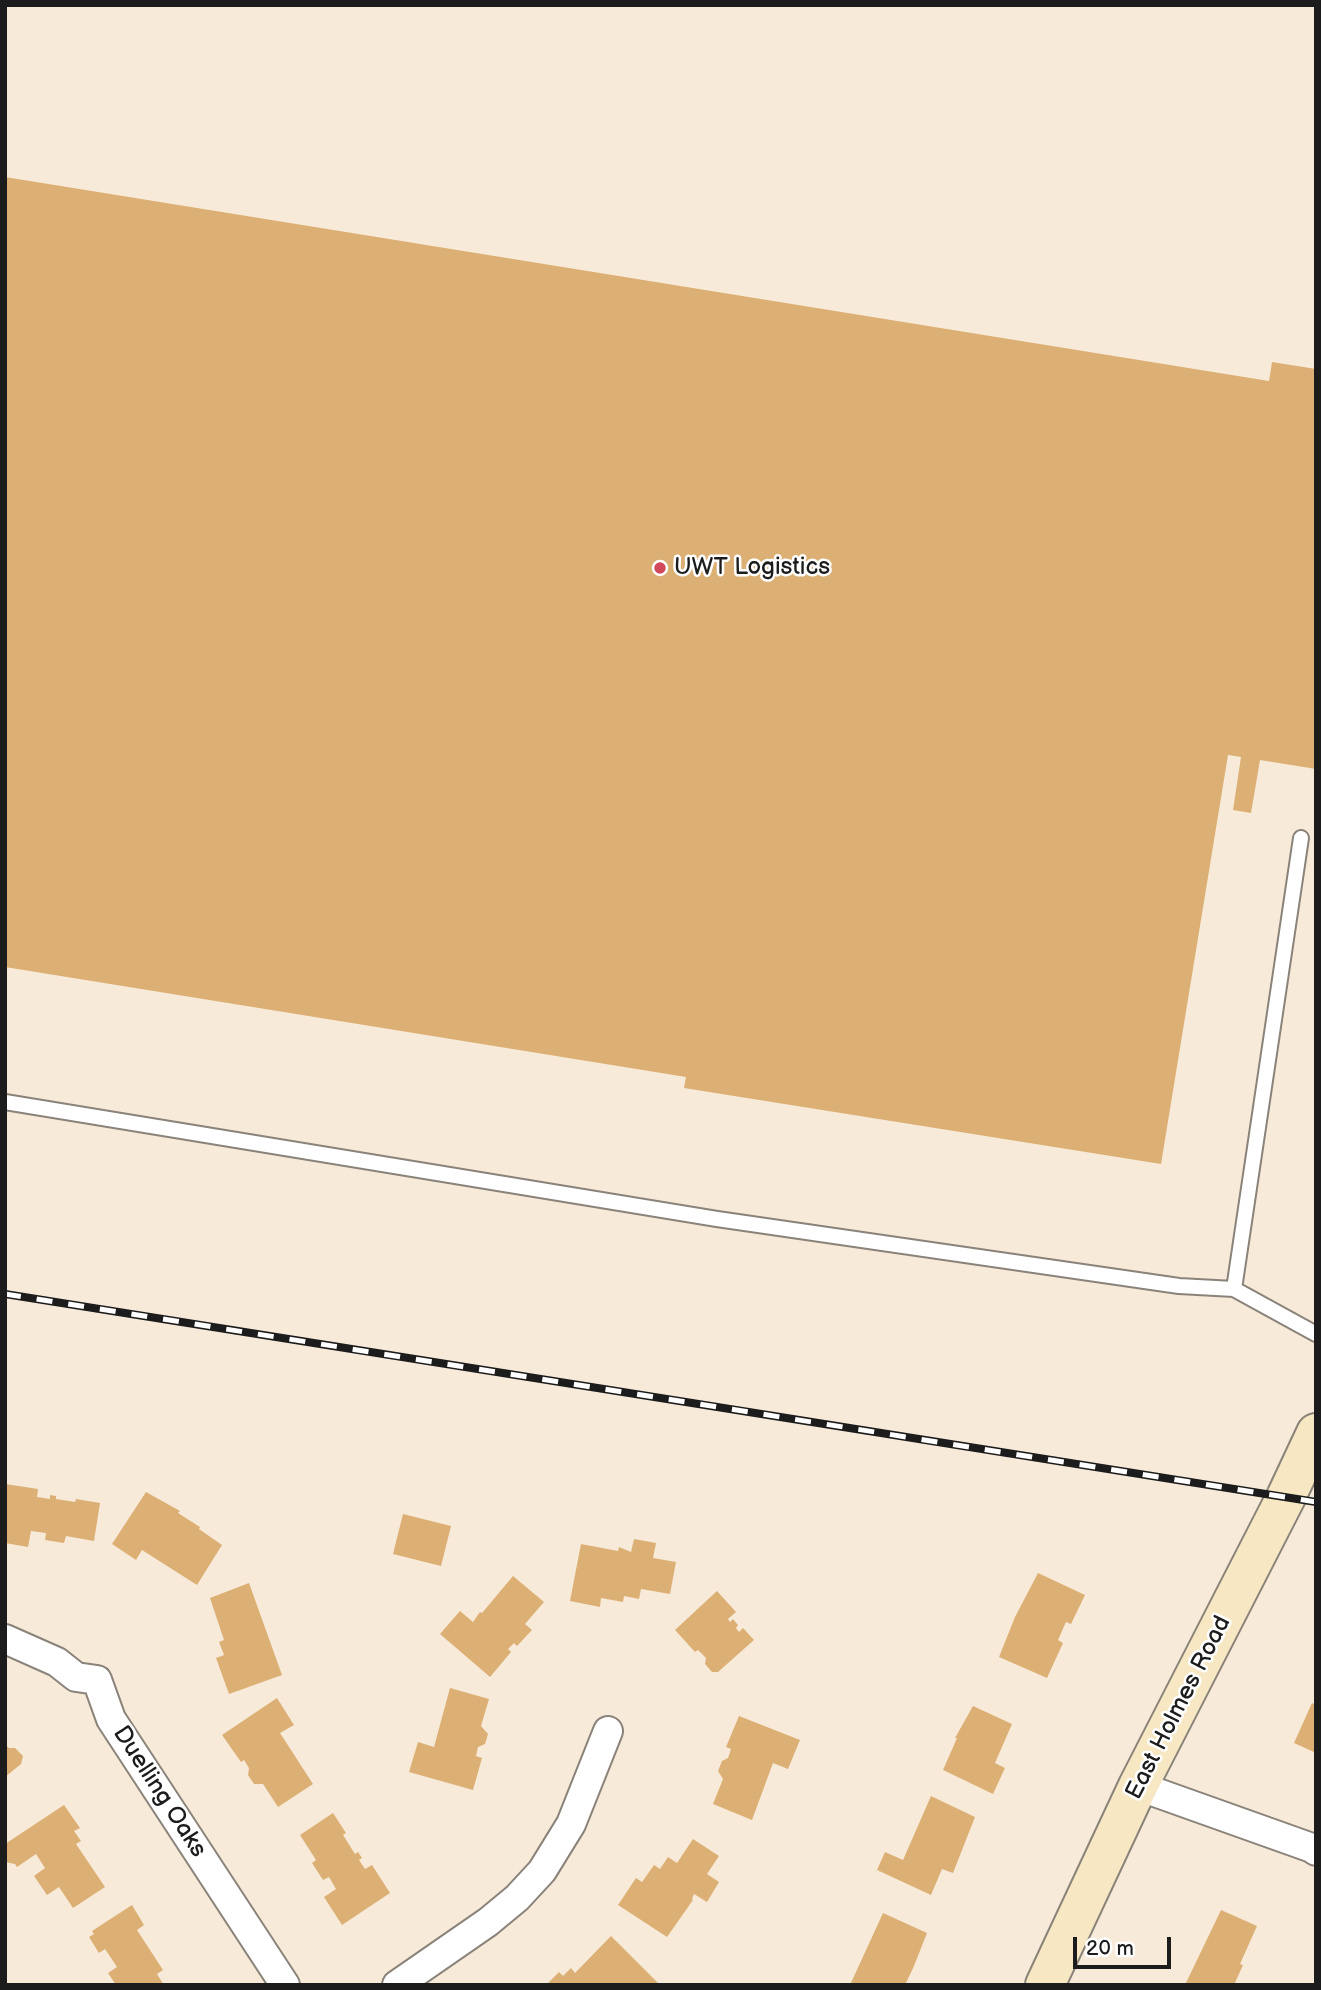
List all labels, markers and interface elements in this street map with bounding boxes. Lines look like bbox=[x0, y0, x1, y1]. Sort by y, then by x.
place label: UWT Logistics bbox=[674, 554, 830, 582]
marker: UWT Logistics bbox=[652, 560, 668, 576]
street label: East Holmes Road bbox=[1120, 1611, 1238, 1805]
street label: Duelling Oaks bbox=[106, 1721, 212, 1863]
scale bar bbox=[1076, 1924, 1174, 1968]
text: 20 m bbox=[1086, 1936, 1134, 1961]

